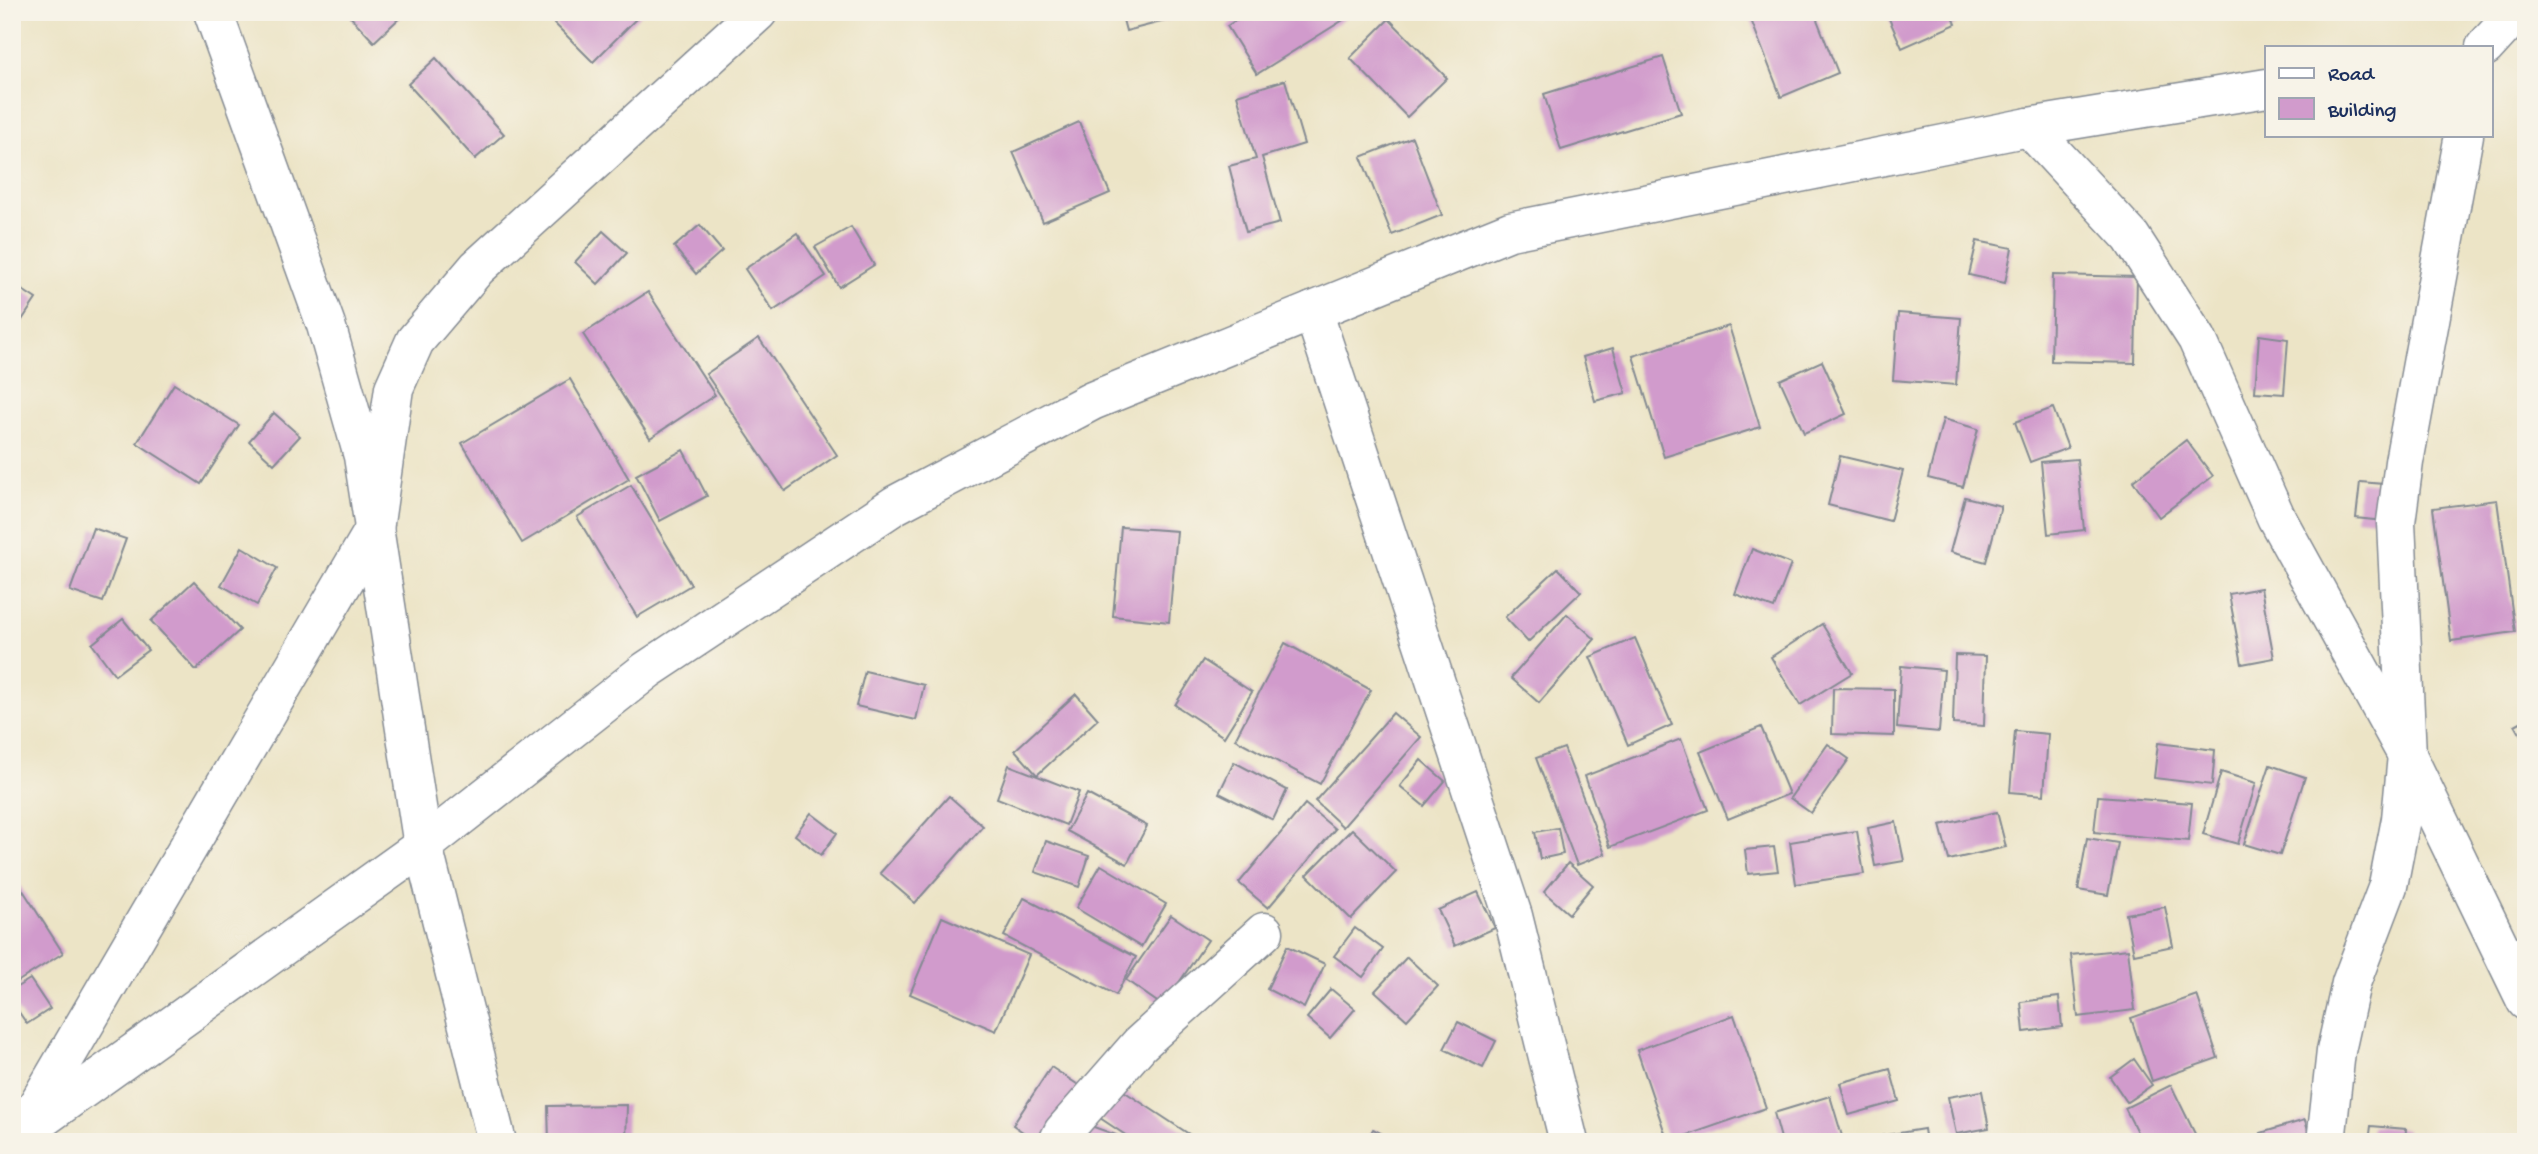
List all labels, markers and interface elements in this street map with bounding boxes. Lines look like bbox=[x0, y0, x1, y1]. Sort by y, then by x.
legend bbox=[2265, 46, 2492, 136]
text: Road bbox=[2328, 64, 2376, 89]
text: Building bbox=[2327, 100, 2397, 125]

